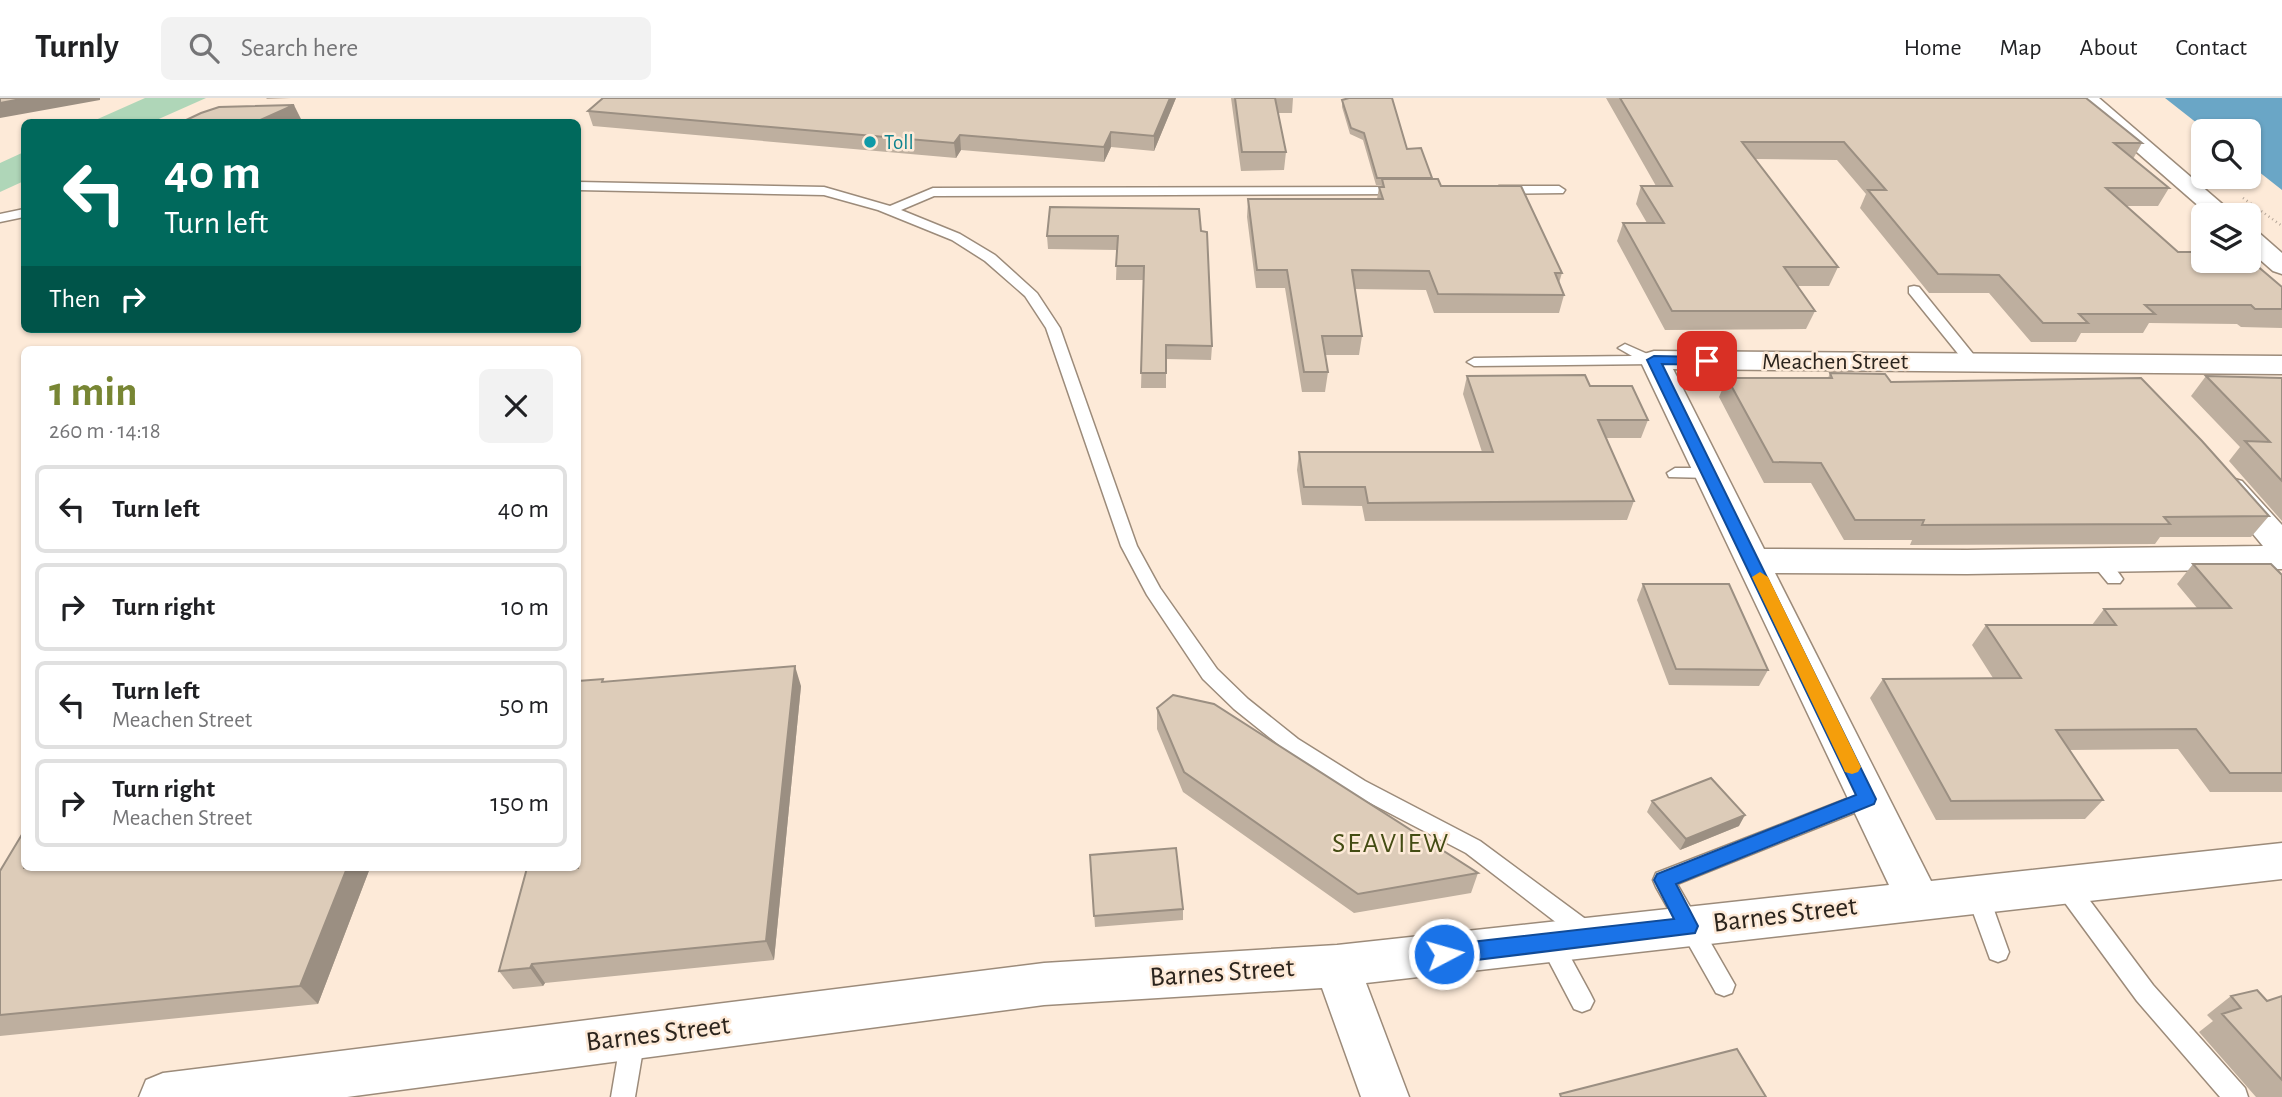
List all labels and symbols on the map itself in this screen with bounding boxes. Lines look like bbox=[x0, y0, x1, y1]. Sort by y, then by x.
place label: Toll bbox=[884, 132, 914, 153]
marker: Toll bbox=[862, 134, 878, 150]
pin bbox=[1677, 331, 1737, 391]
street label: Meachen Street bbox=[1762, 350, 1908, 374]
district label: SEAVIEW bbox=[1332, 830, 1450, 858]
street label: Barnes Street bbox=[1711, 892, 1859, 938]
position arrow bbox=[1407, 917, 1481, 991]
street label: Barnes Street bbox=[1149, 954, 1295, 992]
street label: Barnes Street bbox=[584, 1011, 732, 1057]

